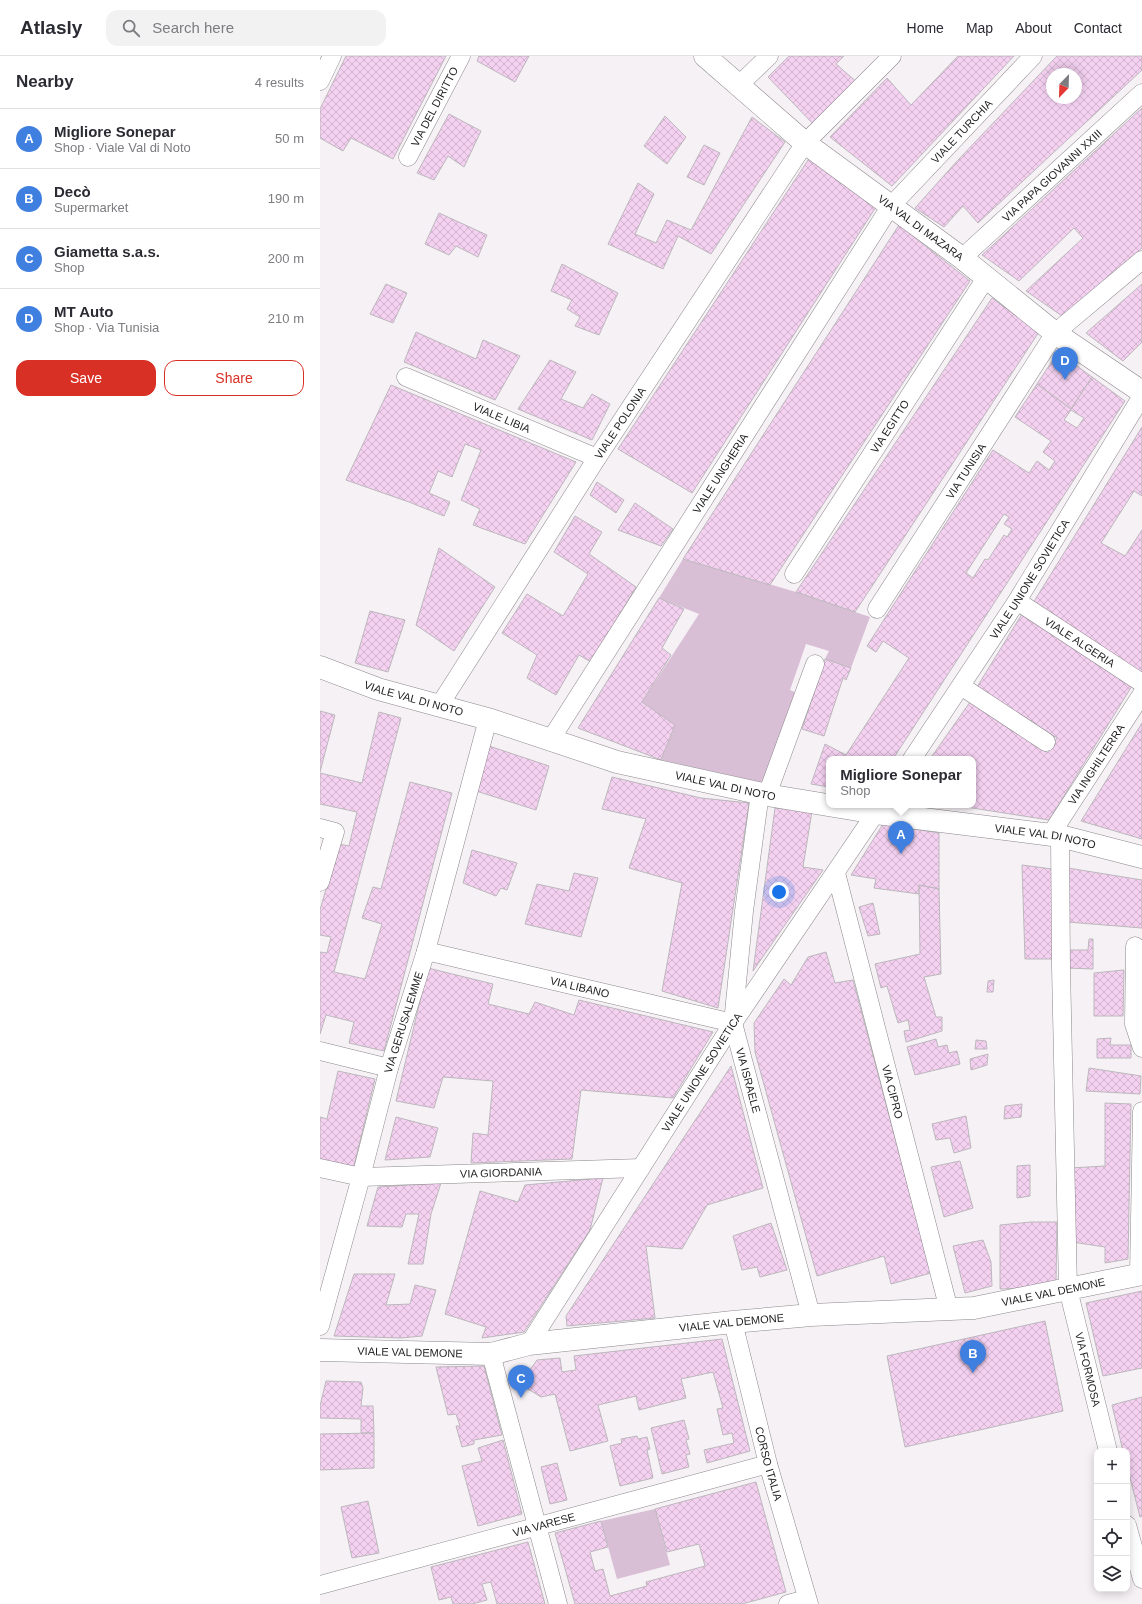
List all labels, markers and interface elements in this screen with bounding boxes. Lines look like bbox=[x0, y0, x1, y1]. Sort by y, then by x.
search box bbox=[106, 10, 386, 46]
text: Atlasly bbox=[20, 17, 82, 38]
icon: search bbox=[120, 17, 142, 39]
text: Search here bbox=[152, 19, 234, 36]
text: Home bbox=[907, 20, 944, 36]
text: Map bbox=[966, 20, 993, 36]
text: About bbox=[1015, 20, 1052, 36]
text: Contact bbox=[1074, 20, 1122, 36]
street label: VIA DEL DIRITTO bbox=[409, 64, 460, 148]
north arrow bbox=[1046, 68, 1082, 104]
text: Nearby bbox=[16, 72, 74, 91]
text: 4 results bbox=[255, 75, 304, 90]
street label: VIALE TURCHIA bbox=[929, 97, 995, 166]
text: Migliore Sonepar bbox=[54, 123, 176, 140]
street label: VIA PAPA GIOVANNI XXIII bbox=[1000, 127, 1104, 224]
text: A bbox=[24, 131, 34, 146]
text: 50 m bbox=[275, 131, 304, 146]
text: Shop · Viale Val di Noto bbox=[54, 140, 191, 155]
text: Decò bbox=[54, 183, 91, 200]
text: B bbox=[24, 191, 34, 206]
text: 190 m bbox=[268, 191, 304, 206]
street label: VIA VAL DI MAZARA bbox=[876, 193, 966, 263]
text: Supermarket bbox=[54, 200, 128, 215]
text: Giametta s.a.s. bbox=[54, 243, 160, 260]
text: C bbox=[24, 251, 34, 266]
text: 200 m bbox=[268, 251, 304, 266]
text: Shop bbox=[54, 260, 84, 275]
text: MT Auto bbox=[54, 303, 113, 320]
text: D bbox=[24, 311, 34, 326]
text: 210 m bbox=[268, 311, 304, 326]
text: Shop · Via Tunisia bbox=[54, 320, 159, 335]
pin: D bbox=[1052, 347, 1078, 380]
button: Save bbox=[16, 360, 156, 396]
button: Share bbox=[164, 360, 304, 396]
street label: VIALE POLONIA bbox=[592, 384, 648, 461]
street label: VIA EGITTO bbox=[868, 397, 912, 455]
street label: VIALE LIBIA bbox=[471, 400, 533, 435]
street label: VIALE UNGHERIA bbox=[690, 431, 751, 516]
street label: VIA TUNISIA bbox=[944, 441, 988, 501]
street label: VIALE UNIONE SOVIETICA bbox=[988, 516, 1072, 641]
street label: VIALE ALGERIA bbox=[1042, 615, 1118, 670]
street label: VIALE VAL DI NOTO bbox=[362, 678, 465, 718]
street label: VIA INGHILTERRA bbox=[1066, 721, 1127, 807]
popup bbox=[826, 756, 976, 808]
text: Migliore Sonepar bbox=[840, 766, 962, 783]
street label: VIALE VAL DI NOTO bbox=[674, 769, 777, 802]
text: Shop bbox=[840, 783, 871, 798]
pin: A bbox=[888, 821, 914, 854]
street label: VIALE VAL DI NOTO bbox=[994, 822, 1098, 851]
your location bbox=[769, 882, 789, 902]
street label: VIA GERUSALEMME bbox=[382, 970, 425, 1074]
street label: VIA LIBANO bbox=[549, 974, 611, 1000]
street label: VIALE UNIONE SOVIETICA bbox=[659, 1010, 745, 1134]
street label: VIA ISRAELE bbox=[734, 1047, 763, 1114]
street label: VIA CIPRO bbox=[880, 1064, 905, 1120]
street label: VIA GIORDANIA bbox=[460, 1165, 543, 1180]
street label: VIALE VAL DEMONE bbox=[1001, 1276, 1106, 1308]
street label: VIALE VAL DEMONE bbox=[679, 1311, 784, 1334]
street label: VIA FORMOSA bbox=[1073, 1331, 1103, 1408]
pin: B bbox=[960, 1340, 986, 1373]
street label: VIALE VAL DEMONE bbox=[357, 1345, 463, 1359]
pin: C bbox=[508, 1365, 534, 1398]
street label: CORSO ITALIA bbox=[753, 1425, 785, 1503]
map controls bbox=[1094, 1448, 1130, 1592]
button: + bbox=[1094, 1448, 1130, 1484]
button: − bbox=[1094, 1484, 1130, 1520]
street label: VIA VARESE bbox=[511, 1510, 576, 1539]
button: locate bbox=[1094, 1520, 1130, 1556]
button: layers bbox=[1094, 1556, 1130, 1592]

